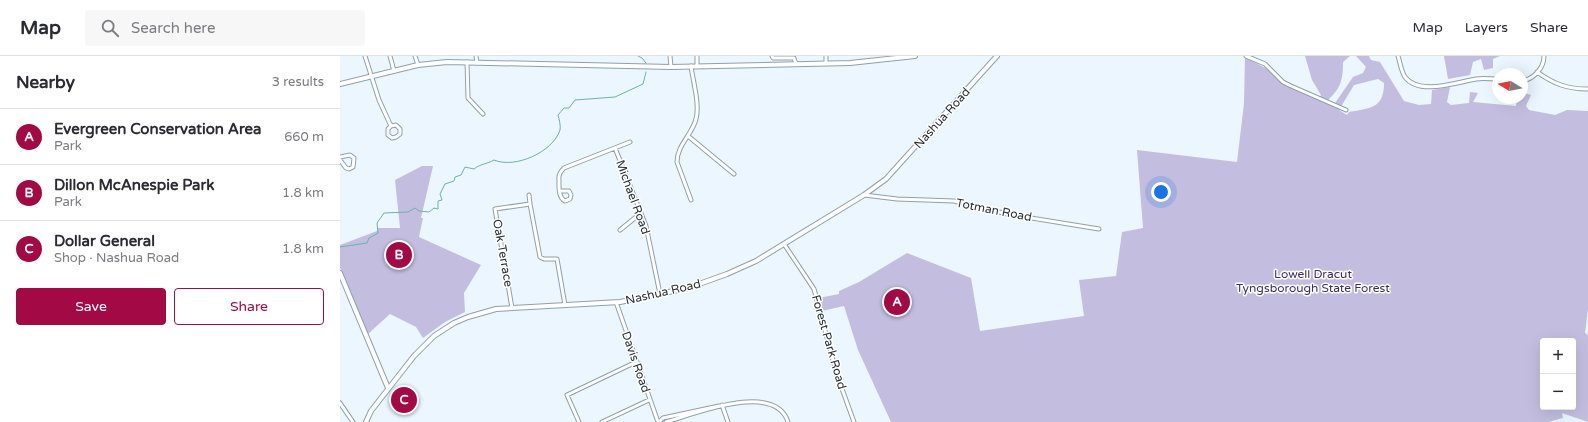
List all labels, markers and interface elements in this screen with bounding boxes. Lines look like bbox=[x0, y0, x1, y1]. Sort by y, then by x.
search box bbox=[85, 10, 365, 46]
text: Map bbox=[20, 17, 61, 39]
icon: search bbox=[99, 17, 121, 39]
text: Search here bbox=[131, 19, 215, 37]
text: Map bbox=[1413, 19, 1443, 36]
text: Layers bbox=[1465, 19, 1508, 36]
text: Share bbox=[1530, 19, 1568, 36]
north arrow bbox=[1492, 68, 1528, 104]
text: Nearby bbox=[16, 72, 75, 93]
text: 3 results bbox=[272, 74, 324, 90]
street label: Nashua Road bbox=[911, 85, 973, 151]
text: Evergreen Conservation Area bbox=[54, 120, 261, 138]
text: A bbox=[24, 129, 34, 145]
text: 660 m bbox=[284, 129, 324, 145]
text: Park bbox=[54, 138, 82, 154]
street label: Michael Road bbox=[613, 158, 653, 236]
text: Dillon McAnespie Park bbox=[54, 176, 214, 194]
your location bbox=[1151, 182, 1171, 202]
text: B bbox=[24, 185, 34, 201]
text: 1.8 km bbox=[282, 185, 324, 201]
text: Park bbox=[54, 194, 82, 210]
street label: Totman Road bbox=[955, 196, 1033, 224]
street label: Oak Terrace bbox=[490, 218, 516, 288]
text: Dollar General bbox=[54, 232, 155, 250]
pin: B bbox=[386, 240, 412, 270]
text: C bbox=[24, 241, 34, 257]
text: 1.8 km bbox=[282, 241, 324, 257]
text: Shop · Nashua Road bbox=[54, 250, 179, 266]
park label: Lowell Dracut Tyngsborough State Forest bbox=[1236, 267, 1390, 295]
street label: Nashua Road bbox=[624, 277, 702, 307]
pin: A bbox=[884, 287, 910, 317]
button: Save bbox=[16, 288, 166, 325]
button: Share bbox=[174, 288, 324, 325]
street label: Forest Park Road bbox=[809, 293, 849, 391]
street label: Davis Road bbox=[619, 330, 653, 394]
map controls bbox=[1540, 338, 1576, 410]
button: + bbox=[1540, 338, 1576, 374]
button: − bbox=[1540, 374, 1576, 410]
pin: C bbox=[391, 385, 417, 415]

